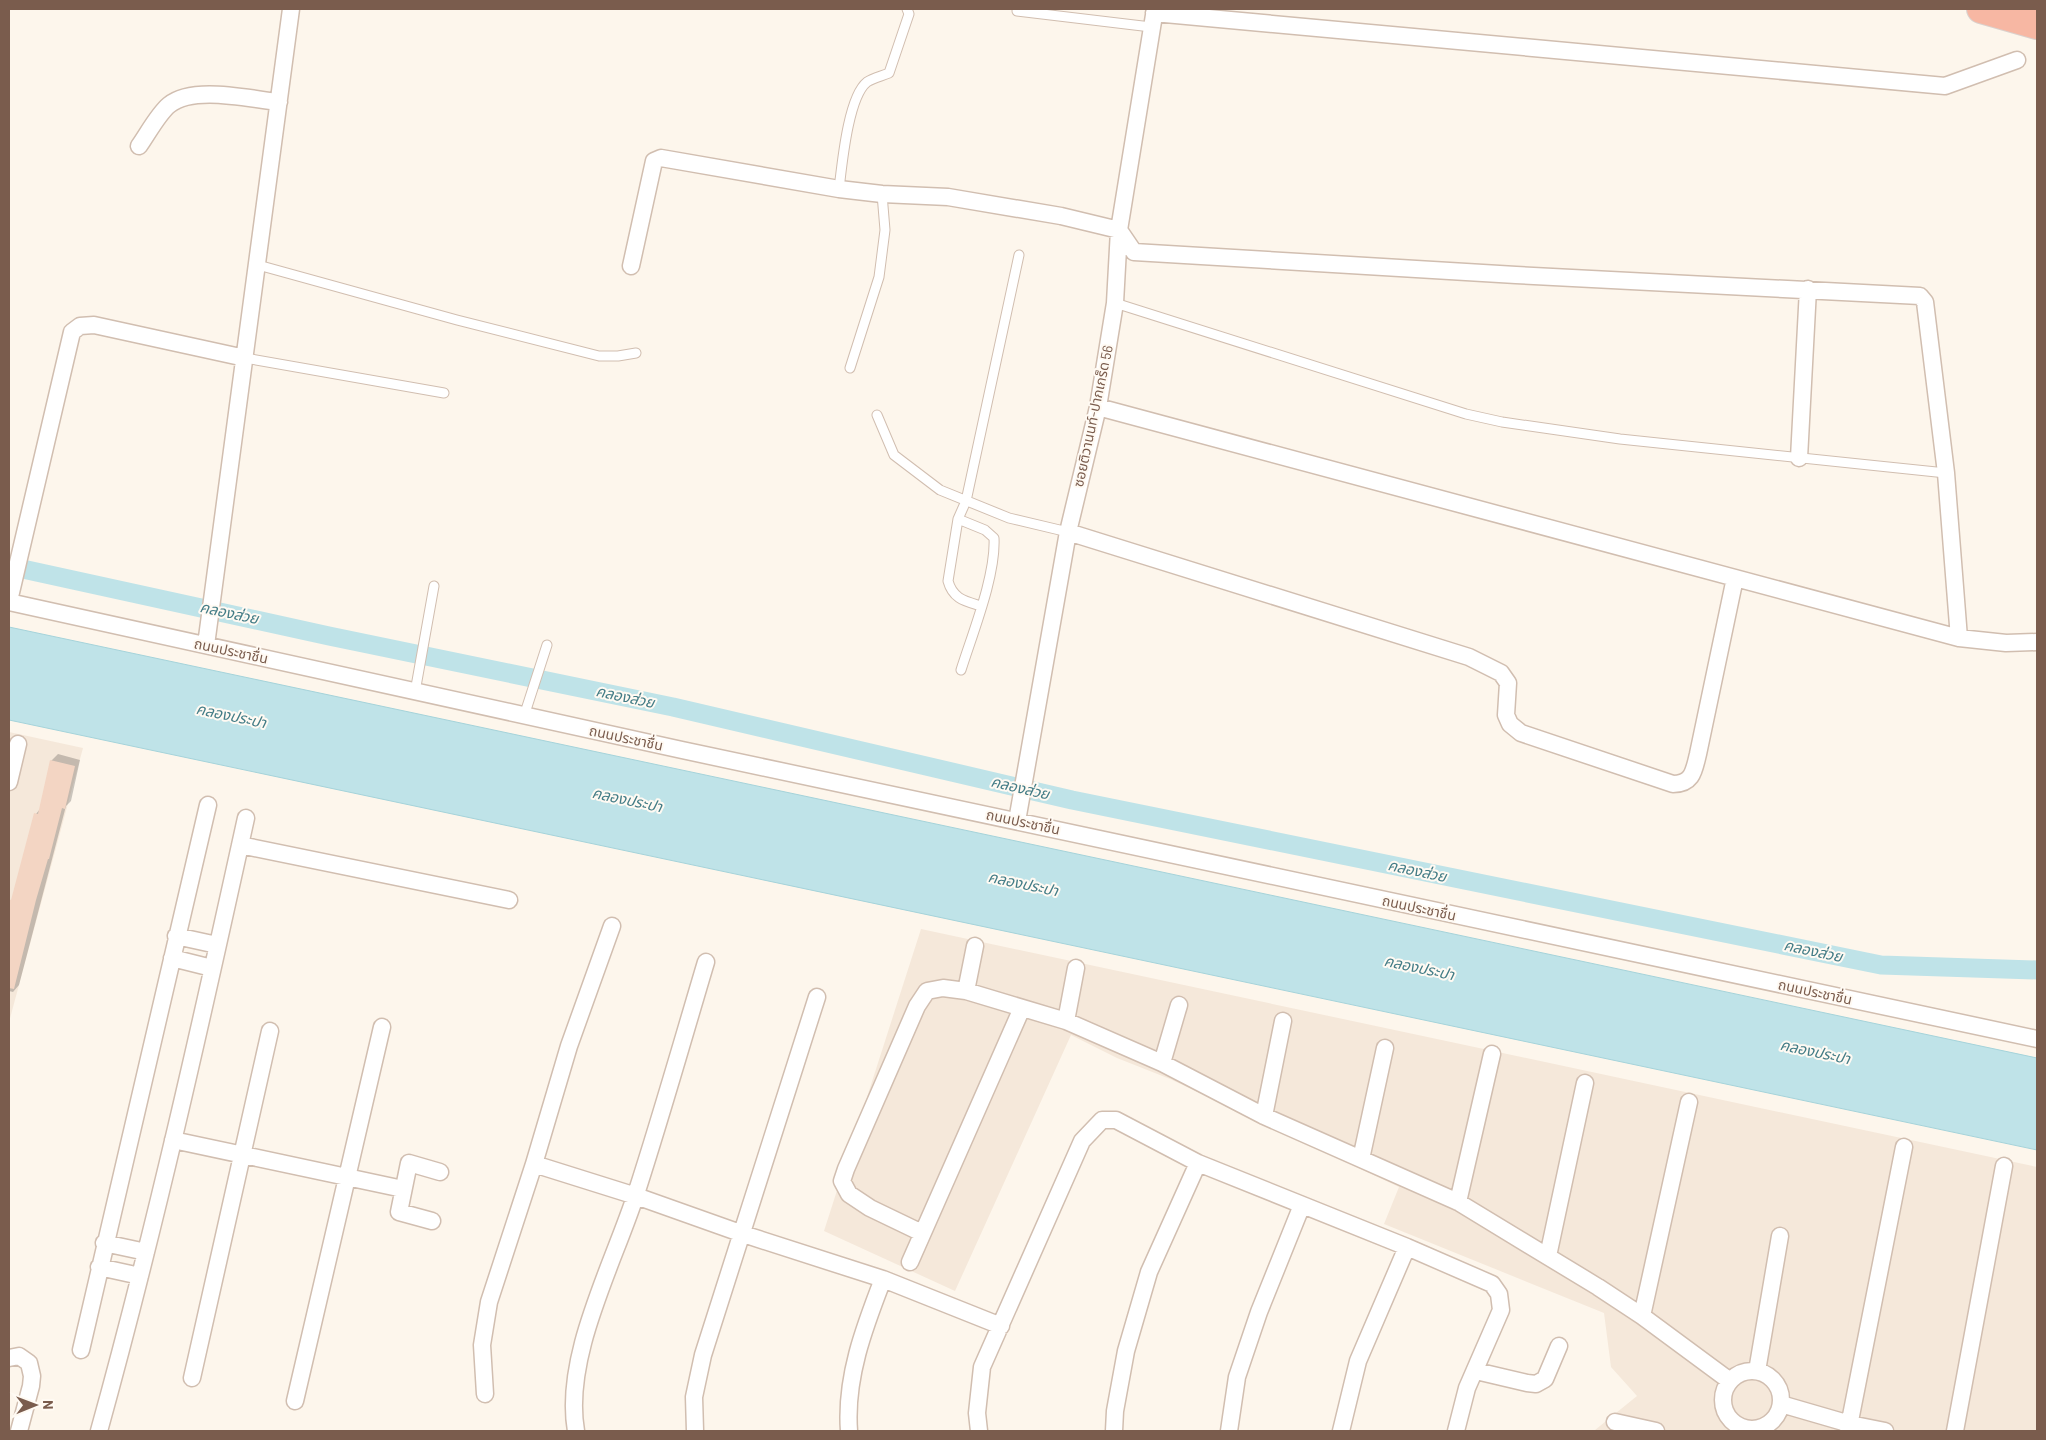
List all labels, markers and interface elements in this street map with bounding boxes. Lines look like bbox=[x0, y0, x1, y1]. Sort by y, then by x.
street label: ซอยติวานนท์-ปากเกร็ด 56 bbox=[1069, 343, 1116, 488]
water label: คลองส่วย bbox=[198, 597, 261, 627]
street label: ถนนประชาชื่น bbox=[193, 633, 270, 667]
water label: คลองส่วย bbox=[594, 681, 657, 711]
water label: คลองประปา bbox=[195, 699, 269, 731]
street label: ถนนประชาชื่น bbox=[588, 720, 665, 754]
water label: คลองส่วย bbox=[989, 772, 1052, 803]
water label: คลองประปา bbox=[591, 783, 665, 815]
street label: ถนนประชาชื่น bbox=[985, 804, 1062, 838]
water label: คลองส่วย bbox=[1386, 855, 1449, 885]
water label: คลองประปา bbox=[987, 867, 1061, 899]
street label: ถนนประชาชื่น bbox=[1381, 890, 1458, 924]
water label: คลองส่วย bbox=[1782, 935, 1845, 965]
water label: คลองประปา bbox=[1383, 951, 1457, 983]
street label: ถนนประชาชื่น bbox=[1777, 974, 1854, 1008]
water label: คลองประปา bbox=[1779, 1035, 1853, 1067]
north arrow bbox=[10, 1380, 60, 1430]
text: N bbox=[40, 1400, 57, 1410]

